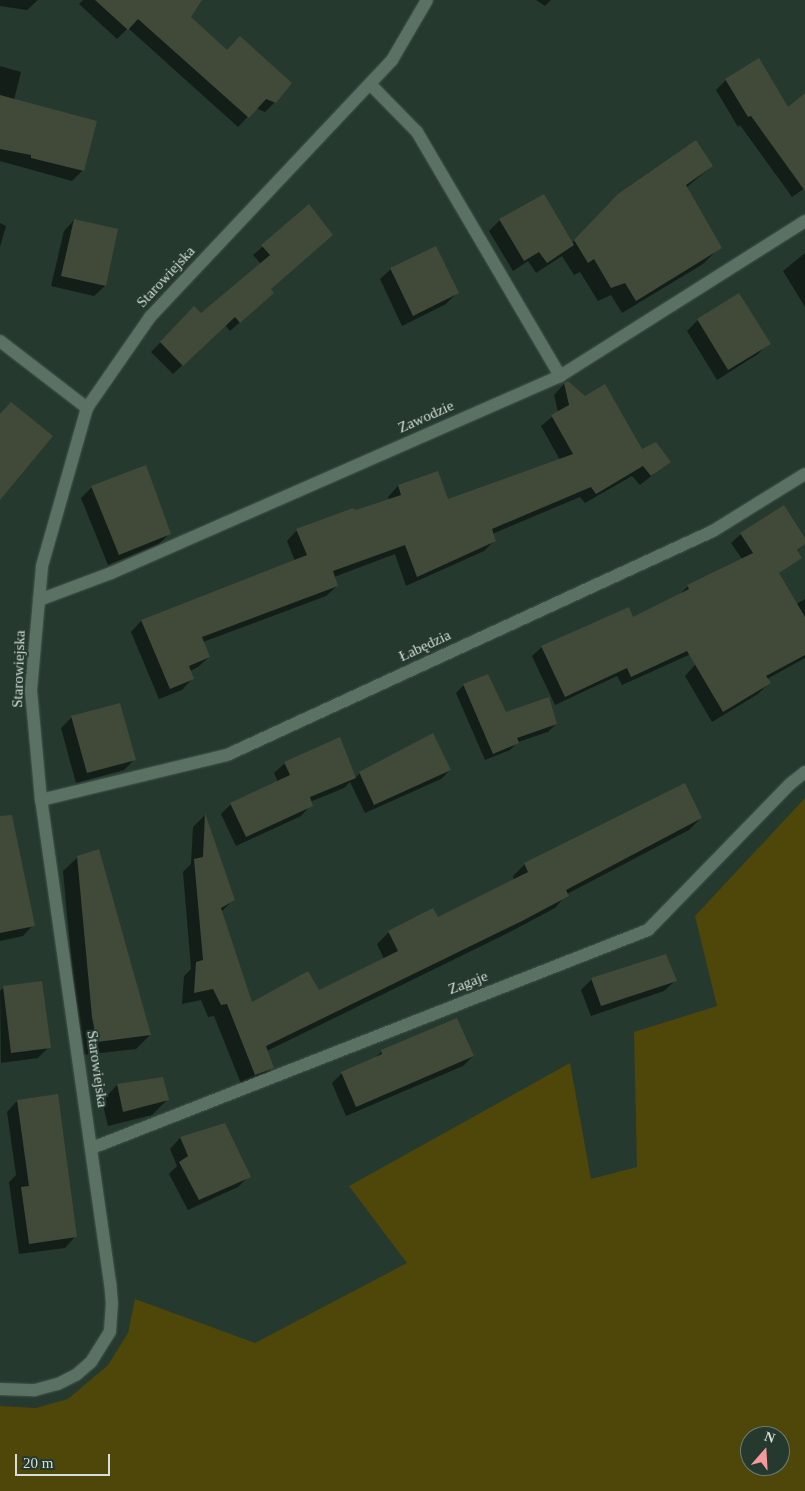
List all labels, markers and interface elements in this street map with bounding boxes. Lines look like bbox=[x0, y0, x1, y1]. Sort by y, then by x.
street label: Starowiejska bbox=[133, 243, 199, 311]
street label: Zawodzie bbox=[395, 397, 457, 437]
street label: Łabędzia bbox=[396, 626, 454, 666]
street label: Starowiejska bbox=[9, 630, 29, 708]
street label: Zagaje bbox=[446, 967, 490, 999]
street label: Starowiejska bbox=[83, 1029, 111, 1109]
north arrow bbox=[740, 1426, 790, 1476]
text: N bbox=[762, 1429, 777, 1446]
scale bar bbox=[18, 1444, 112, 1476]
text: 20 m bbox=[23, 1455, 53, 1471]

